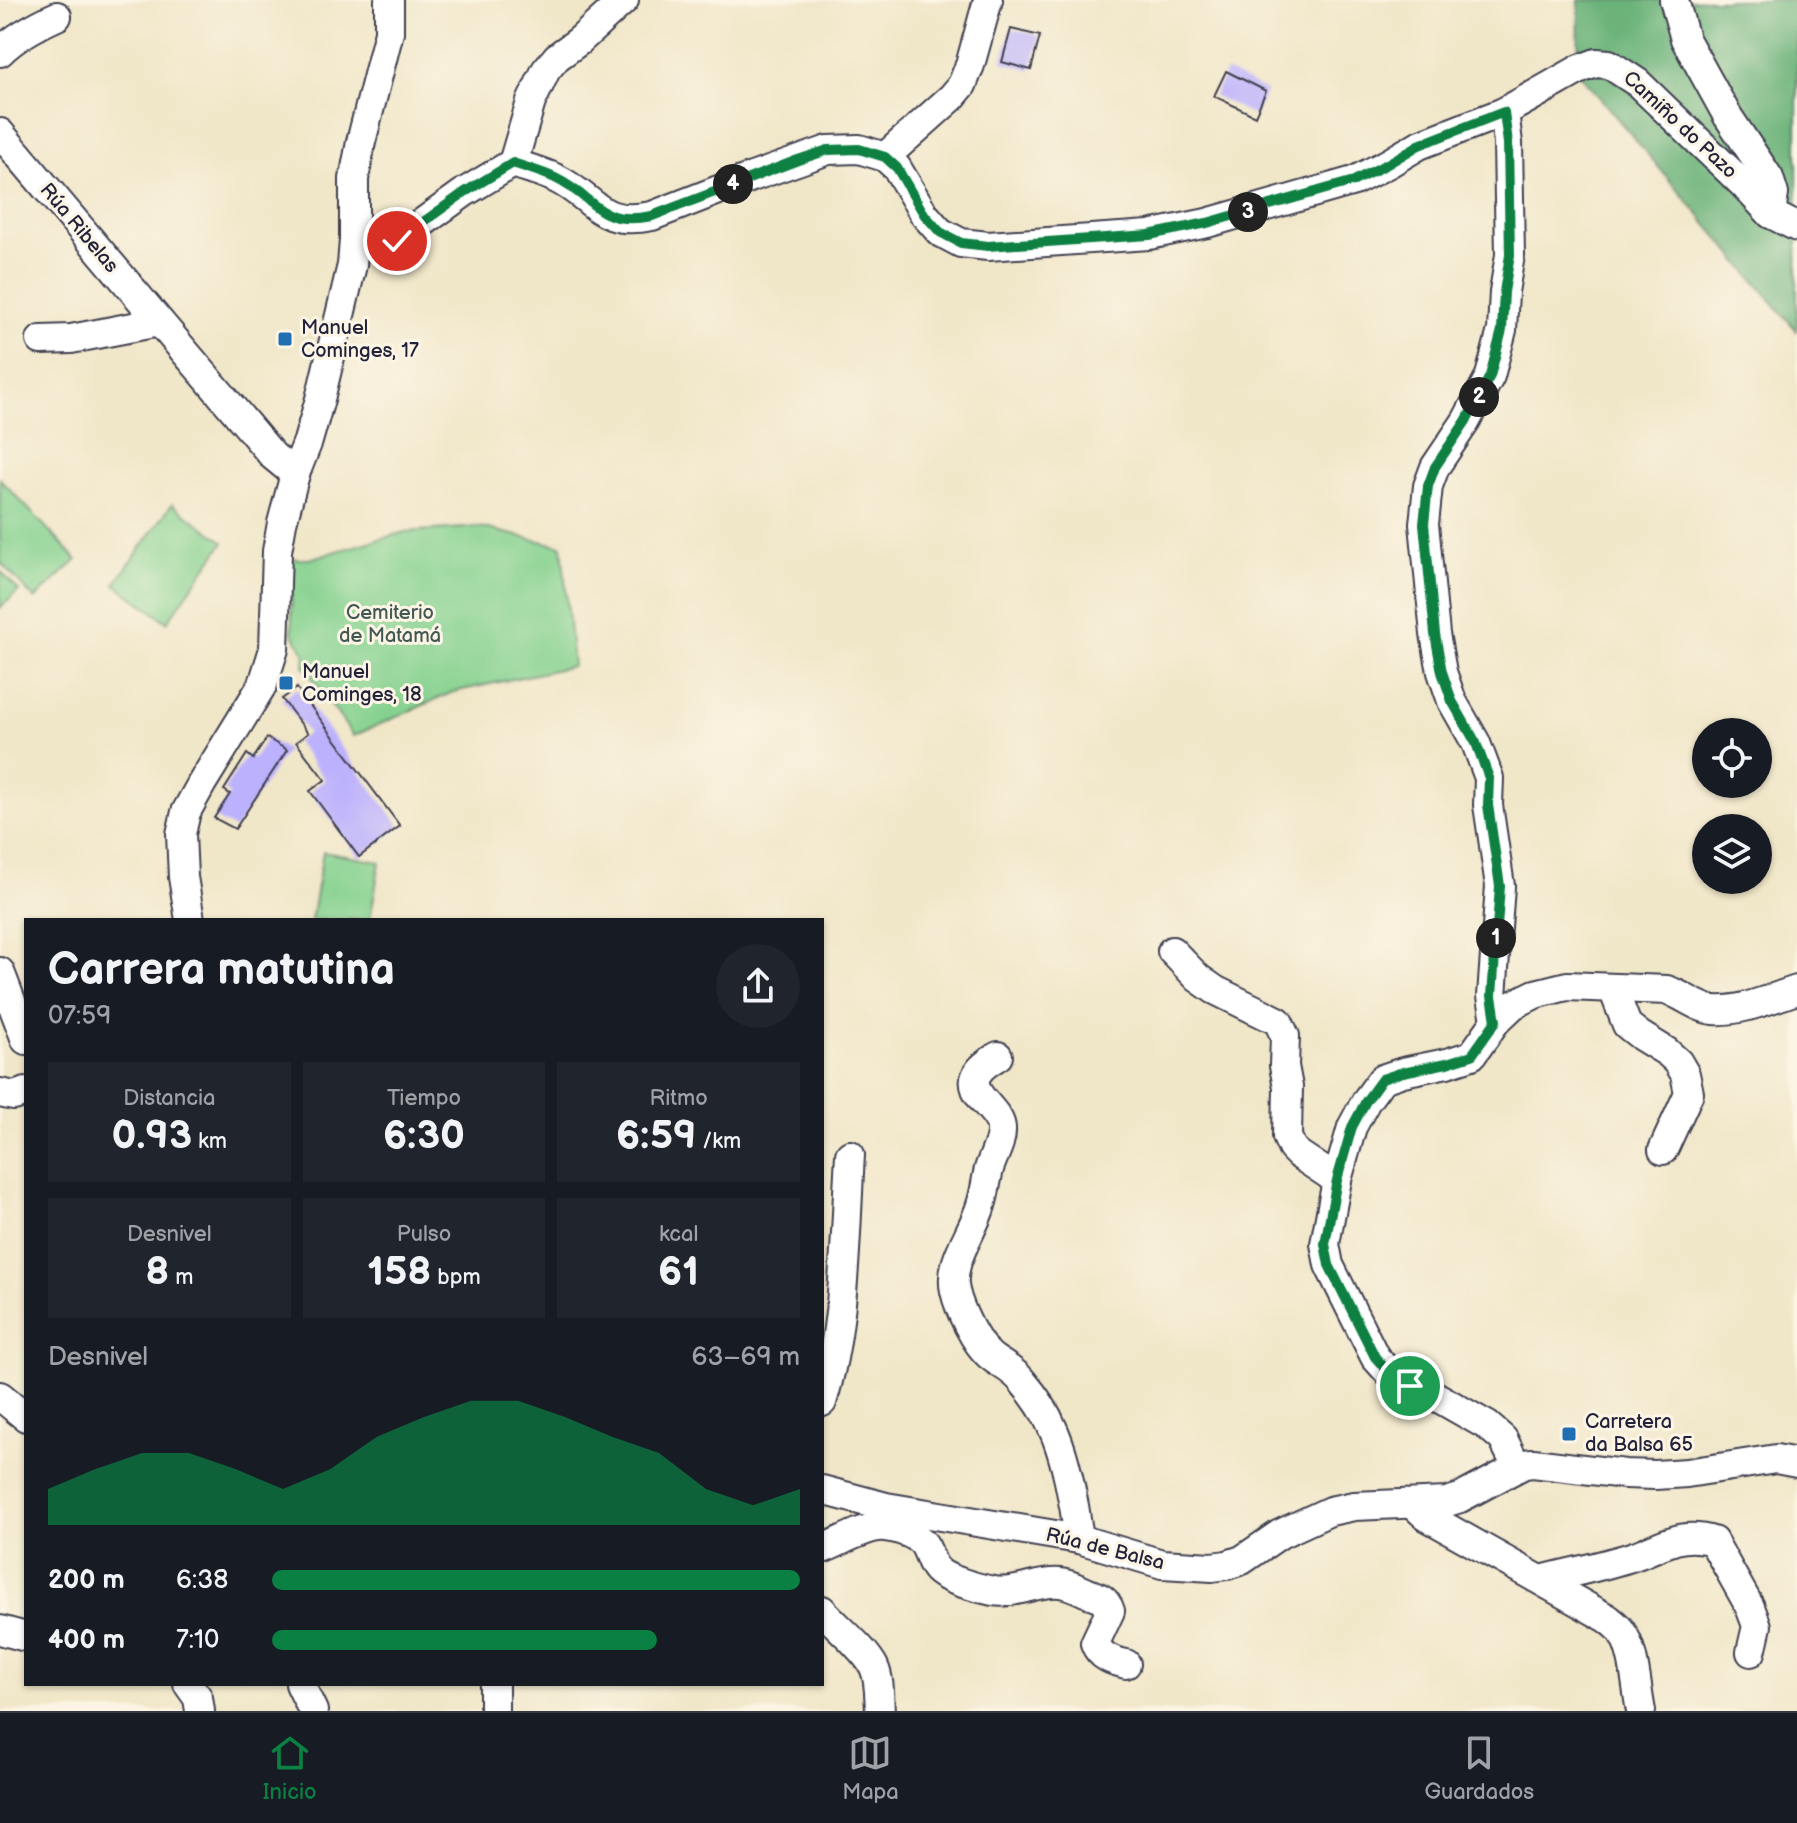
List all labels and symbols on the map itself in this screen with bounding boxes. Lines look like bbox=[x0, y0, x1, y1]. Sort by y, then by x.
street label: Camiño do Pazo bbox=[1618, 66, 1742, 184]
pin: 4 bbox=[713, 164, 753, 204]
street label: Rúa Ribelas bbox=[35, 178, 123, 278]
pin: 3 bbox=[1228, 192, 1268, 232]
pin bbox=[363, 207, 431, 275]
place label: Manuel Cominges, 17 bbox=[301, 316, 419, 363]
marker: Manuel Cominges, 17 bbox=[276, 330, 294, 348]
pin: 2 bbox=[1459, 377, 1499, 417]
park label: Cemiterio de Matamá bbox=[339, 601, 441, 648]
place label: Manuel Cominges, 18 bbox=[302, 660, 422, 707]
marker: Manuel Cominges, 18 bbox=[277, 674, 295, 692]
pin: 1 bbox=[1476, 918, 1516, 958]
pin bbox=[1376, 1352, 1444, 1420]
place label: Carretera da Balsa 65 bbox=[1585, 1410, 1693, 1457]
marker: Carretera da Balsa 65 bbox=[1560, 1425, 1578, 1443]
street label: Rúa de Balsa bbox=[1043, 1523, 1167, 1575]

